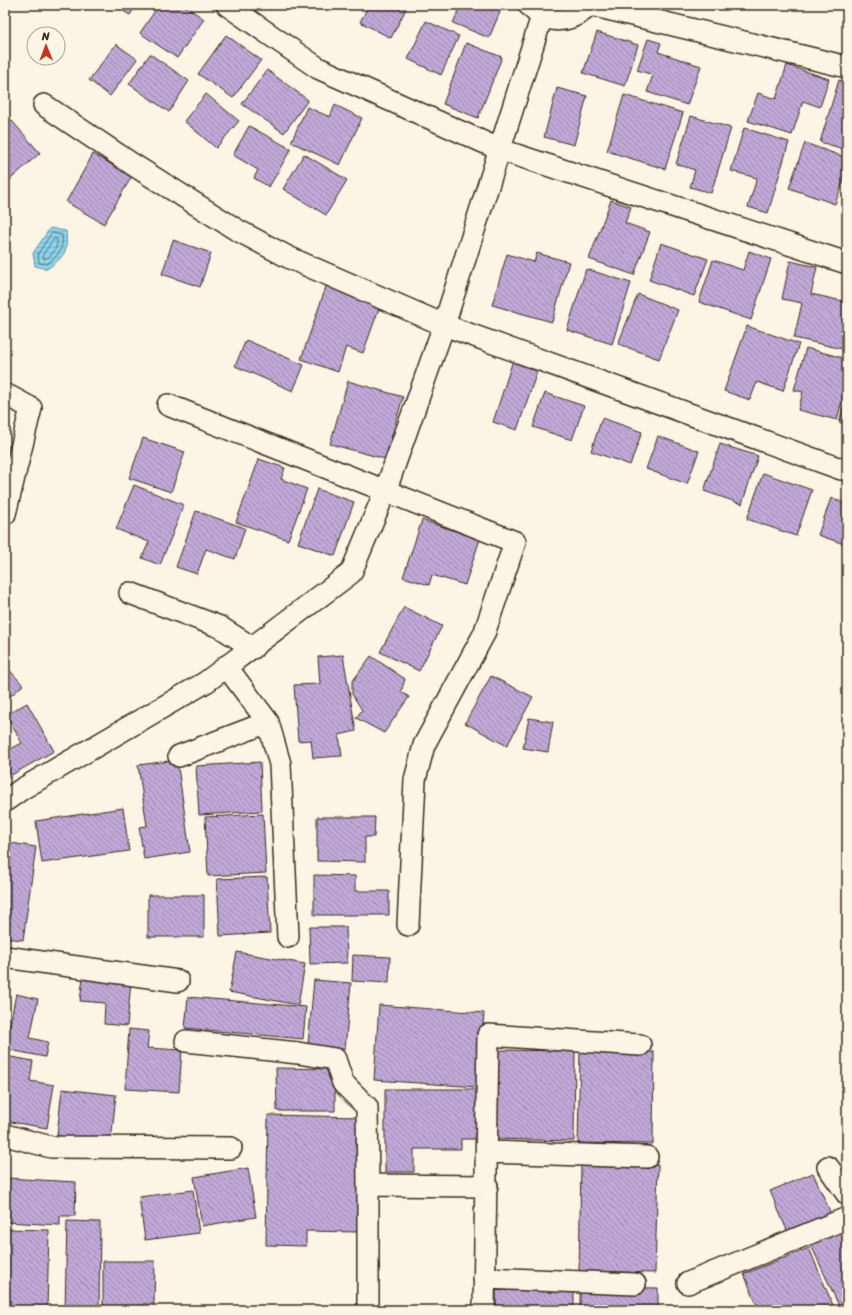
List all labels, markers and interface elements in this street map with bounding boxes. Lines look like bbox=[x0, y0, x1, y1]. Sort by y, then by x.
north arrow bbox=[26, 26, 66, 66]
text: N bbox=[41, 27, 50, 46]

